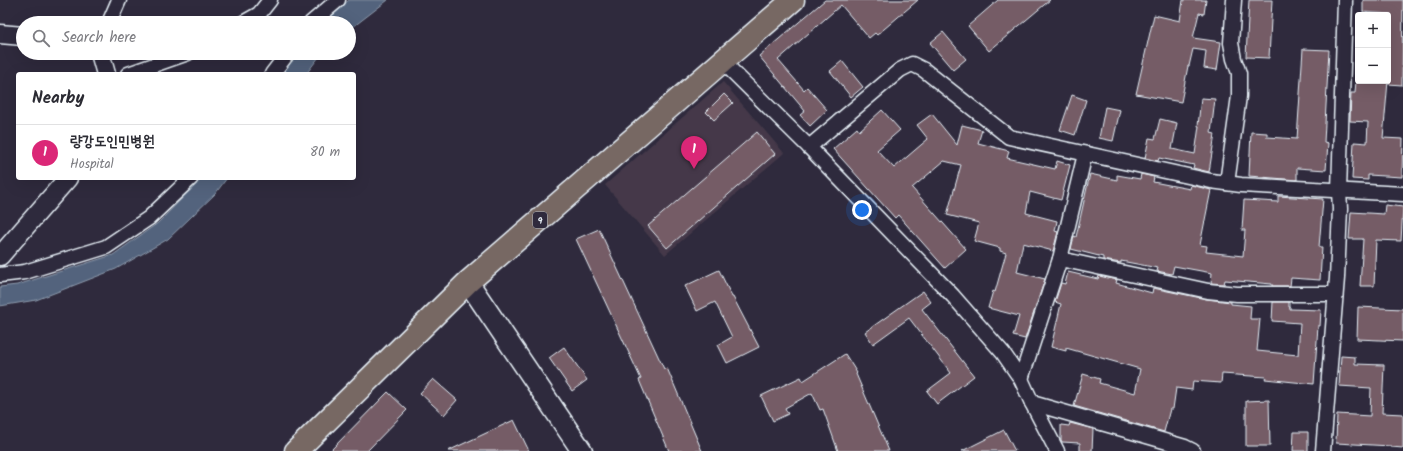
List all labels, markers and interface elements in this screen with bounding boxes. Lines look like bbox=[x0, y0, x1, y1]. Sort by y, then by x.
map controls bbox=[1355, 12, 1391, 84]
button: + bbox=[1355, 12, 1391, 48]
search box bbox=[16, 16, 356, 60]
text: Search here bbox=[62, 26, 136, 50]
icon: search bbox=[30, 27, 52, 49]
button: − bbox=[1355, 48, 1391, 84]
text: Nearby bbox=[32, 85, 84, 112]
text: 량강도인민병원 bbox=[70, 130, 155, 154]
pin: 1 bbox=[681, 136, 707, 169]
text: 1 bbox=[43, 142, 47, 163]
text: 80 m bbox=[310, 142, 340, 163]
text: Hospital bbox=[70, 154, 114, 175]
your location bbox=[852, 200, 872, 220]
road number: 9 bbox=[533, 212, 547, 228]

